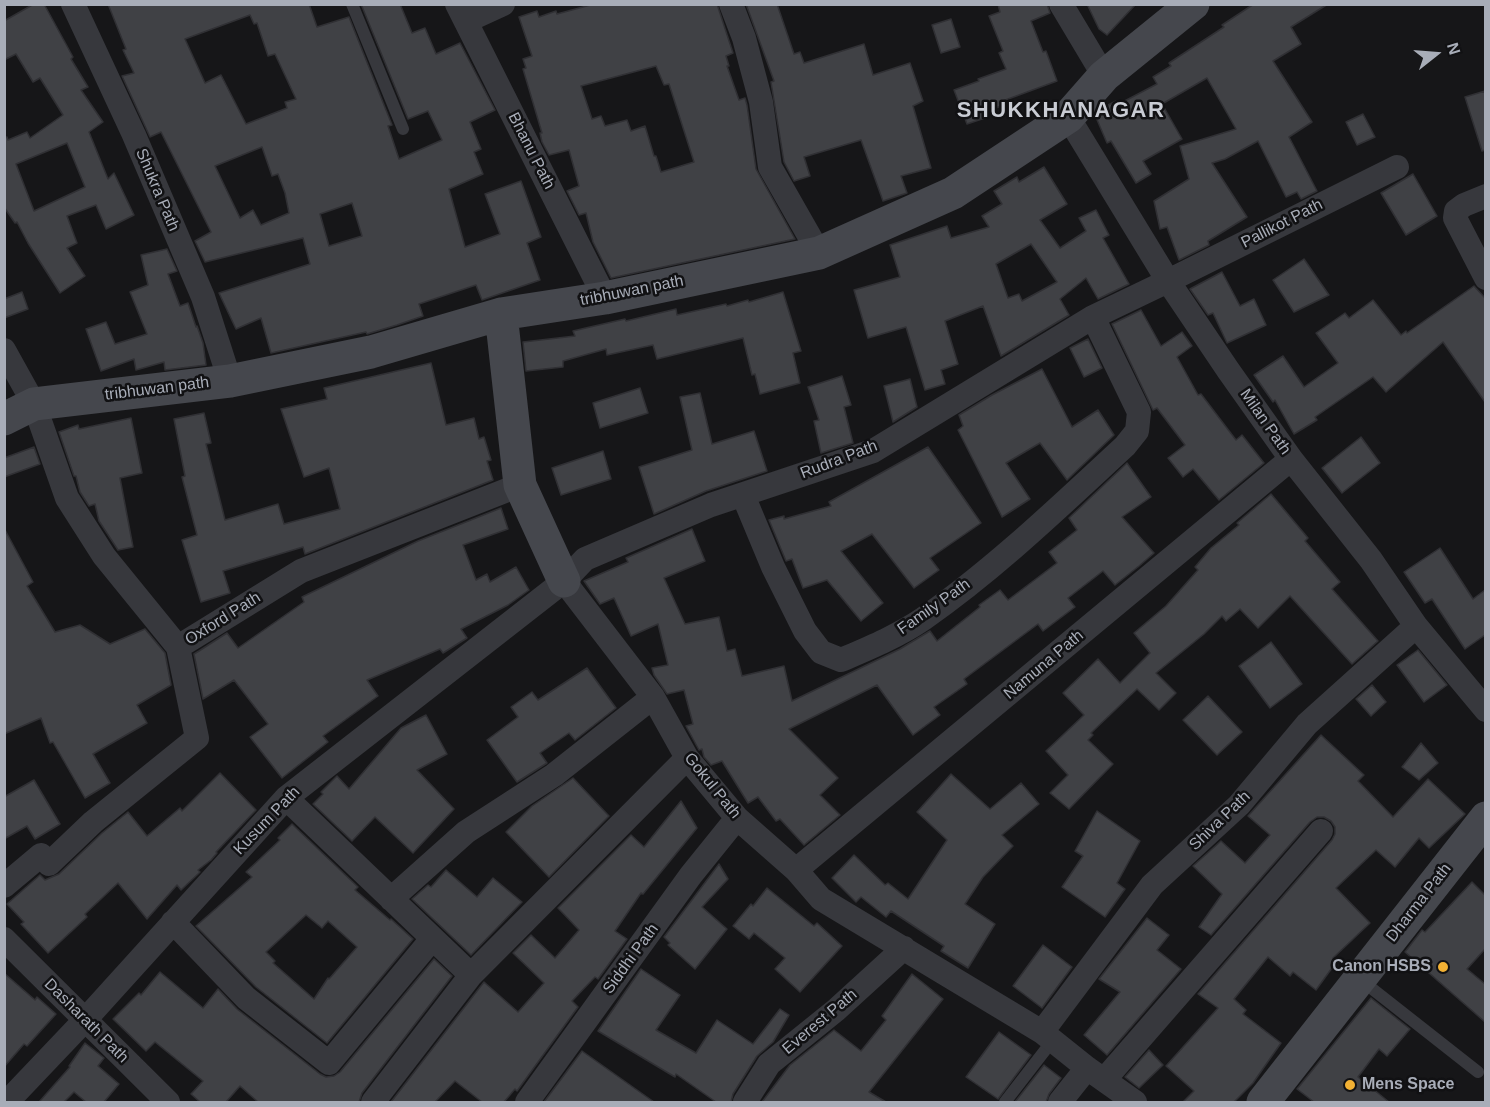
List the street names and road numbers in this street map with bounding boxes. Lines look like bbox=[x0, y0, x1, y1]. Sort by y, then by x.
street label: Bhanu Path bbox=[503, 109, 559, 193]
street label: Shukra Path bbox=[131, 146, 183, 234]
street label: Pallikot Path bbox=[1238, 195, 1326, 253]
street label: tribhuwan path bbox=[579, 272, 685, 310]
street label: tribhuwan path bbox=[104, 373, 210, 405]
street label: Milan Path bbox=[1235, 386, 1295, 458]
street label: Rudra Path bbox=[798, 437, 880, 483]
street label: Family Path bbox=[894, 575, 974, 639]
street label: Oxford Path bbox=[182, 588, 264, 650]
street label: Namuna Path bbox=[1000, 626, 1088, 704]
street label: Gokul Path bbox=[680, 749, 744, 823]
street label: Kusum Path bbox=[230, 783, 304, 859]
street label: Shiva Path bbox=[1185, 787, 1255, 855]
street label: Dharma Path bbox=[1382, 860, 1456, 946]
street label: Siddhi Path bbox=[599, 920, 663, 998]
street label: Dasharath Path bbox=[40, 975, 132, 1067]
street label: Everest Path bbox=[779, 985, 861, 1059]

